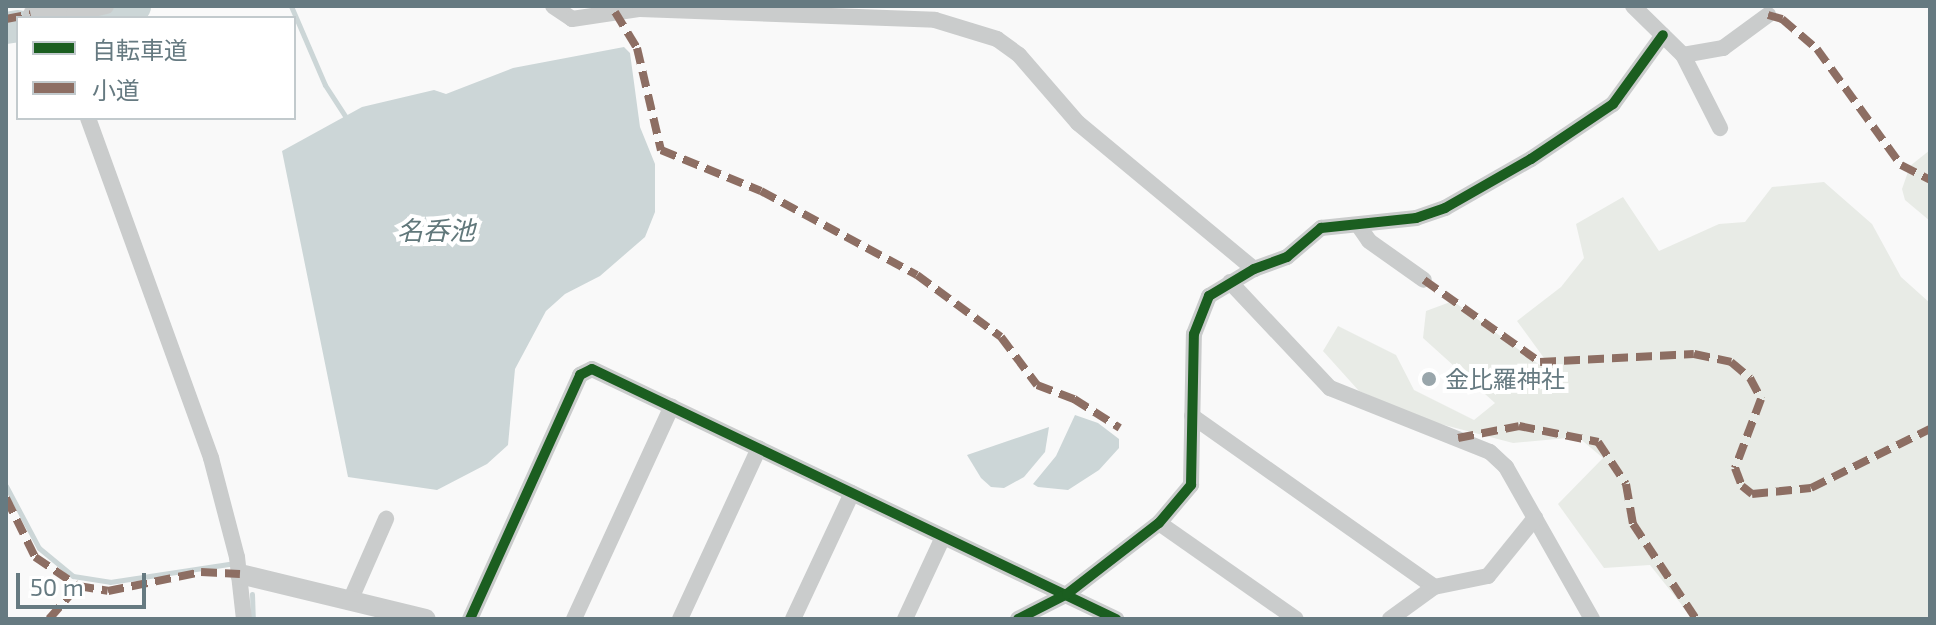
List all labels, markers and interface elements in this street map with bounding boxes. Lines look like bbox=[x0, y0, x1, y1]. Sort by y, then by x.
legend bbox=[16, 16, 296, 120]
text: 自転車道 bbox=[92, 35, 188, 64]
text: 小道 bbox=[92, 75, 140, 104]
water label: 名呑池 bbox=[397, 214, 475, 246]
place label: 金比羅神社 bbox=[1445, 365, 1565, 393]
marker: 金比羅神社 bbox=[1420, 370, 1438, 388]
scale bar bbox=[20, 557, 150, 607]
text: 50 m bbox=[30, 572, 84, 601]

